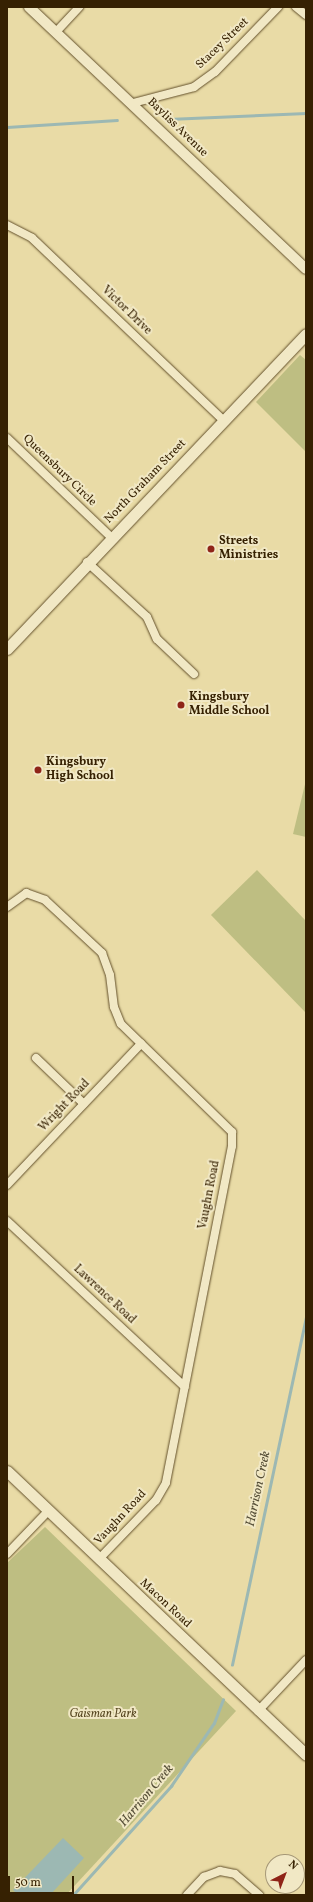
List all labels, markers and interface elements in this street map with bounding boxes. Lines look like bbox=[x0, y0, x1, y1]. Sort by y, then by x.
street label: Stacey Street bbox=[194, 15, 252, 73]
street label: Bayliss Avenue bbox=[144, 95, 210, 161]
street label: Victor Drive bbox=[98, 284, 154, 338]
street label: Queensbury Circle bbox=[19, 432, 99, 510]
street label: North Graham Street bbox=[102, 437, 190, 527]
place label: Streets Ministries bbox=[219, 535, 278, 563]
marker: Streets Ministries bbox=[206, 544, 216, 554]
place label: Kingsbury Middle School bbox=[189, 691, 269, 719]
marker: Kingsbury Middle School bbox=[176, 700, 186, 710]
place label: Kingsbury High School bbox=[46, 756, 114, 784]
marker: Kingsbury High School bbox=[33, 765, 43, 775]
street label: Wright Road bbox=[37, 1077, 93, 1135]
street label: Vaughn Road bbox=[196, 1159, 224, 1231]
street label: Lawrence Road bbox=[70, 1262, 138, 1328]
water label: Harrison Creek bbox=[243, 1450, 275, 1528]
street label: Vaughn Road bbox=[92, 1488, 150, 1548]
street label: Macon Road bbox=[136, 1576, 194, 1632]
park label: Gaisman Park bbox=[69, 1708, 137, 1722]
water label: Harrison Creek bbox=[116, 1762, 178, 1830]
north arrow bbox=[265, 1854, 305, 1894]
text: N bbox=[285, 1857, 301, 1874]
scale bar bbox=[10, 1868, 76, 1894]
text: 50 m bbox=[15, 1875, 41, 1891]

